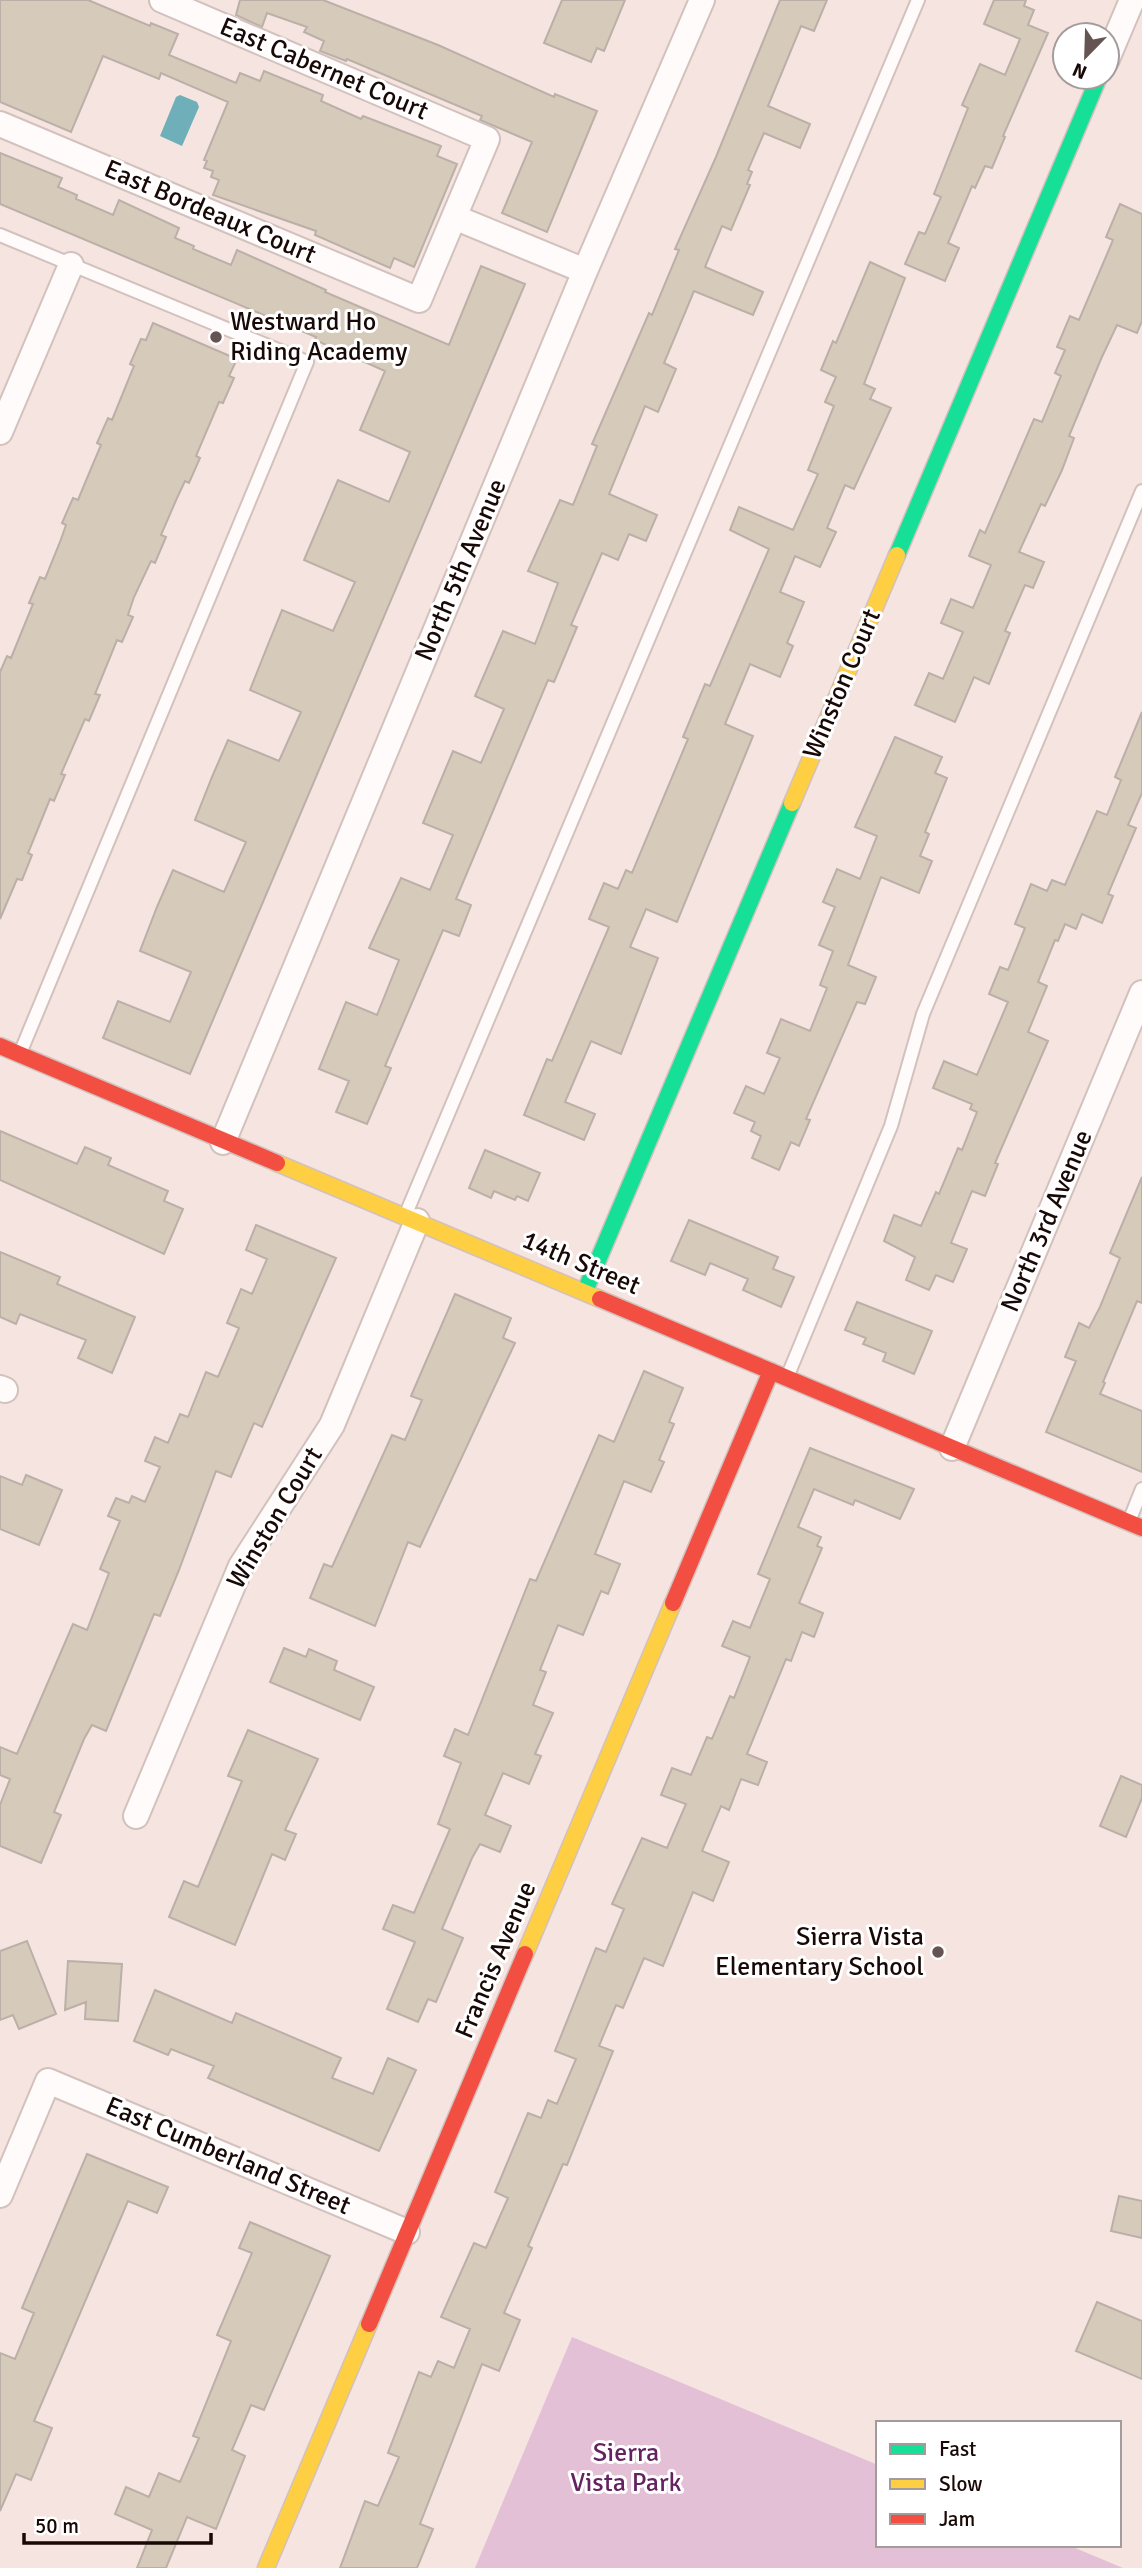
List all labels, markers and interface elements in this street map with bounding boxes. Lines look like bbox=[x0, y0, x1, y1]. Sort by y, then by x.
street label: East Cabernet Court bbox=[215, 11, 433, 127]
north arrow bbox=[1051, 21, 1121, 91]
text: N bbox=[1069, 57, 1091, 84]
street label: East Bordeaux Court bbox=[99, 153, 321, 271]
place label: Westward Ho Riding Academy bbox=[230, 306, 407, 368]
marker: Westward Ho Riding Academy bbox=[208, 329, 224, 345]
street label: North 5th Avenue bbox=[408, 474, 514, 666]
street label: Winston Court bbox=[796, 604, 888, 764]
street label: North 3rd Avenue bbox=[994, 1125, 1100, 1317]
street label: 14th Street bbox=[517, 1224, 645, 1302]
street label: Winston Court bbox=[220, 1441, 330, 1595]
street label: Francis Avenue bbox=[449, 1877, 543, 2043]
place label: Sierra Vista Elementary School bbox=[715, 1921, 924, 1983]
marker: Sierra Vista Elementary School bbox=[930, 1944, 946, 1960]
street label: East Cumberland Street bbox=[101, 2090, 355, 2222]
legend bbox=[876, 2421, 1121, 2547]
text: Fast bbox=[939, 2436, 976, 2462]
park label: Sierra Vista Park bbox=[570, 2437, 682, 2499]
text: Slow bbox=[939, 2471, 983, 2497]
scale bar bbox=[24, 2502, 212, 2546]
text: Jam bbox=[939, 2506, 975, 2532]
text: 50 m bbox=[35, 2513, 79, 2539]

